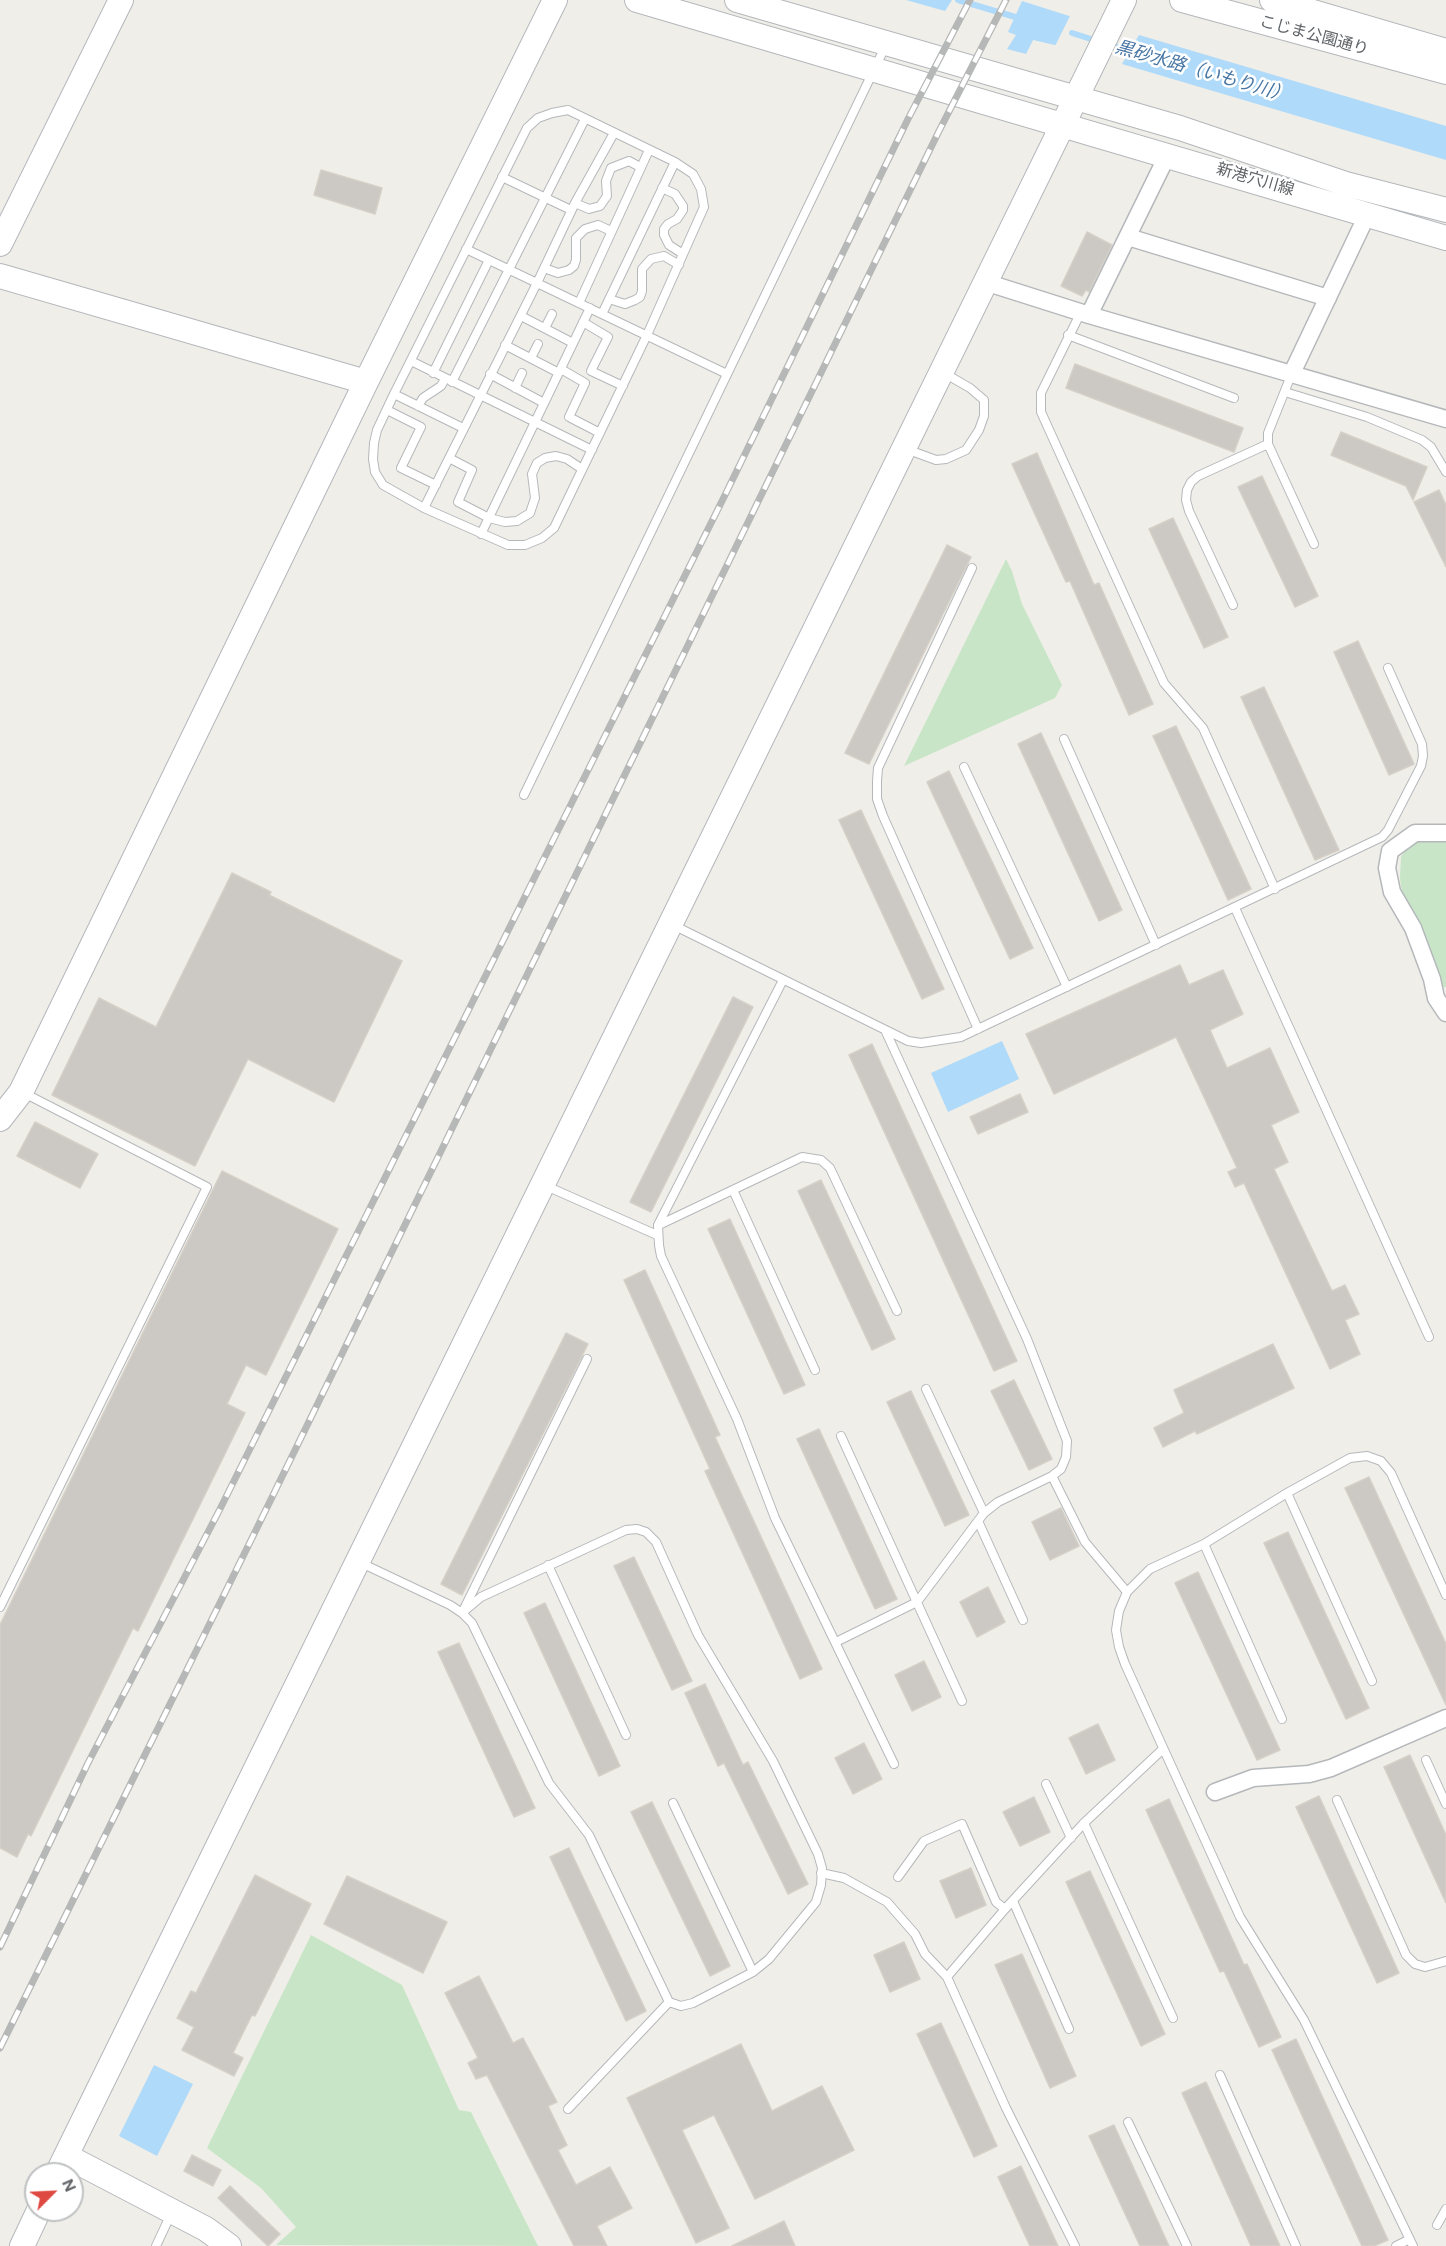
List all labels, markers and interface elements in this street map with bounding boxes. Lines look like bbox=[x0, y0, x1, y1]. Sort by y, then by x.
street label: こじま公園通り bbox=[1257, 12, 1371, 60]
water label: 黒砂水路（いもり川） bbox=[1113, 37, 1291, 107]
street label: 新港穴川線 bbox=[1214, 160, 1296, 200]
north arrow bbox=[24, 2162, 84, 2222]
text: N bbox=[57, 2176, 81, 2195]

